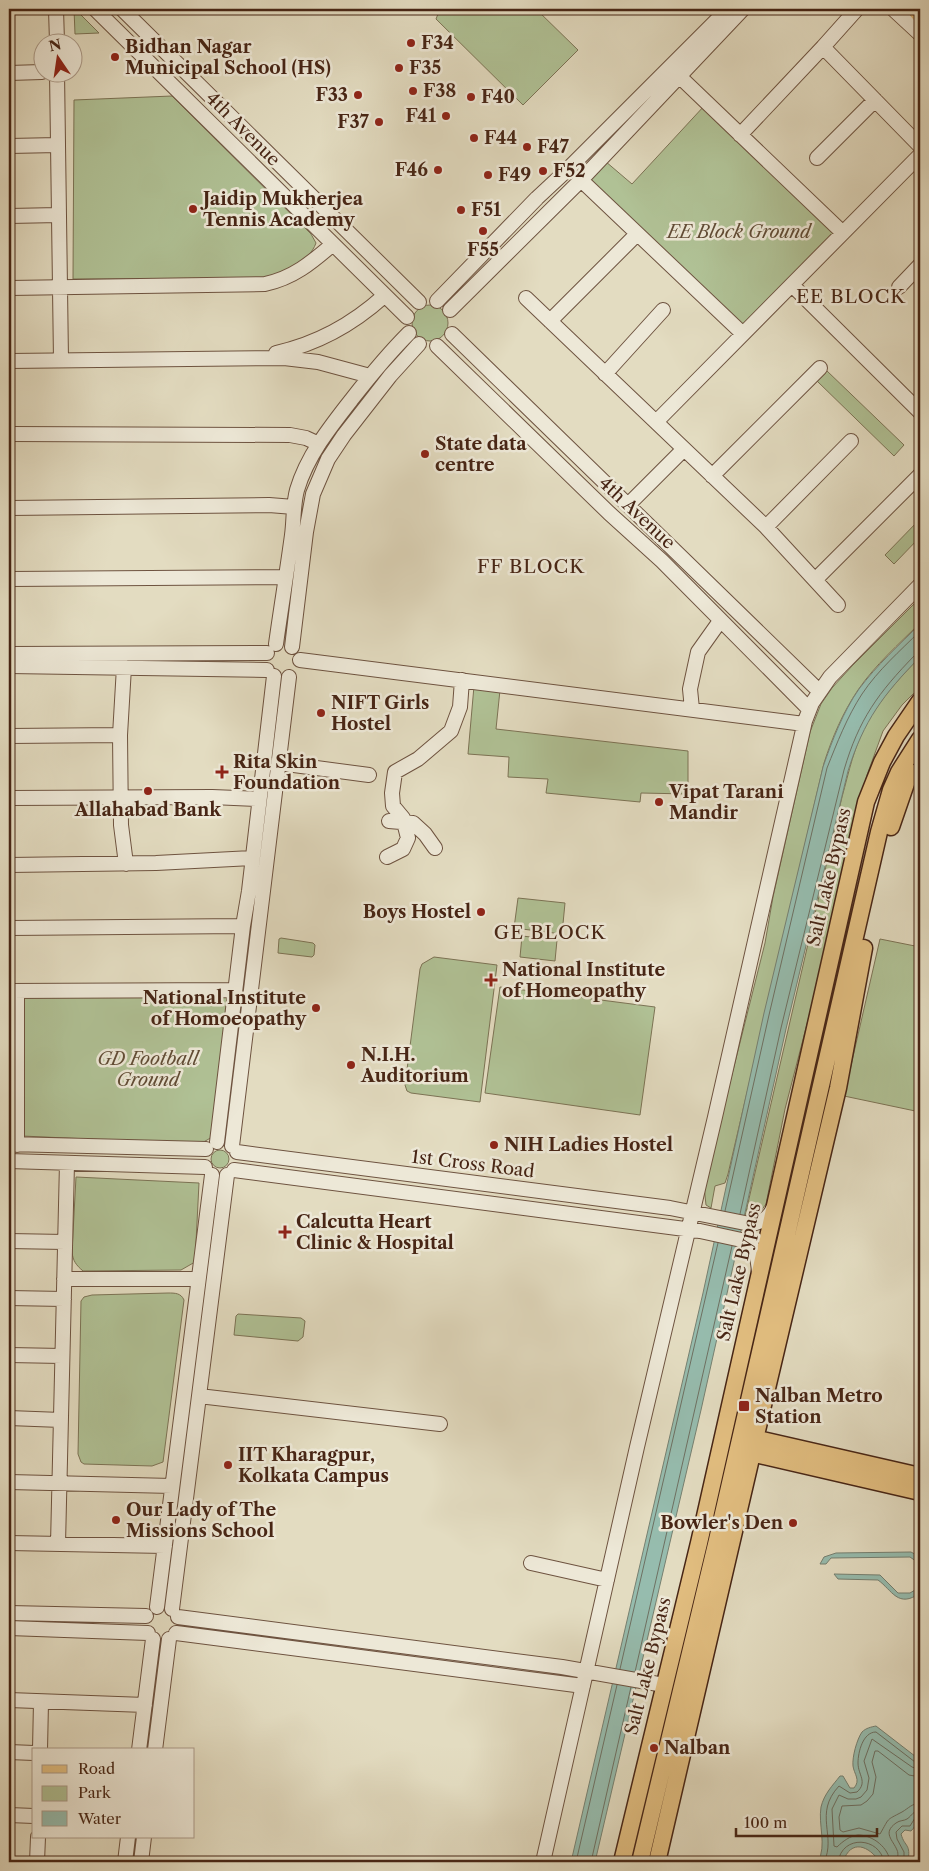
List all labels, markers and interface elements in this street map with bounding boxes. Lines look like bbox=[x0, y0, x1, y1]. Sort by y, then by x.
north arrow bbox=[32, 32, 82, 82]
place label: F34 bbox=[421, 32, 454, 54]
text: N bbox=[47, 35, 63, 55]
place label: Bidhan Nagar Municipal School (HS) bbox=[125, 36, 331, 79]
marker: F34 bbox=[405, 37, 417, 49]
marker: Bidhan Nagar Municipal School (HS) bbox=[109, 51, 121, 63]
place label: F35 bbox=[409, 57, 441, 79]
marker: F35 bbox=[393, 62, 405, 74]
place label: F38 bbox=[423, 80, 456, 102]
place label: F33 bbox=[315, 84, 348, 106]
marker: F38 bbox=[407, 85, 419, 97]
place label: F40 bbox=[481, 86, 515, 108]
street label: 4th Avenue bbox=[201, 87, 285, 171]
marker: F33 bbox=[352, 89, 364, 101]
marker: F40 bbox=[465, 91, 477, 103]
place label: F41 bbox=[405, 105, 436, 127]
marker: F41 bbox=[440, 110, 452, 122]
place label: F37 bbox=[337, 111, 370, 133]
marker: F37 bbox=[373, 116, 385, 128]
place label: F44 bbox=[484, 127, 517, 149]
marker: F44 bbox=[468, 132, 480, 144]
place label: F47 bbox=[537, 136, 569, 158]
marker: F47 bbox=[521, 141, 533, 153]
place label: F46 bbox=[395, 159, 428, 181]
place label: F52 bbox=[553, 160, 586, 182]
marker: F46 bbox=[432, 164, 444, 176]
place label: F49 bbox=[498, 164, 531, 186]
marker: F52 bbox=[537, 165, 549, 177]
marker: F49 bbox=[482, 169, 494, 181]
place label: Jaidip Mukherjea Tennis Academy bbox=[200, 188, 364, 231]
place label: F51 bbox=[471, 199, 501, 221]
marker: Jaidip Mukherjea Tennis Academy bbox=[187, 203, 199, 215]
marker: F51 bbox=[455, 204, 467, 216]
park label: EE Block Ground bbox=[665, 221, 813, 243]
marker: F55 bbox=[477, 225, 489, 237]
place label: F55 bbox=[467, 239, 499, 261]
district label: EE BLOCK bbox=[796, 285, 906, 308]
place label: State data centre bbox=[435, 433, 527, 476]
marker: State data centre bbox=[419, 448, 431, 460]
street label: 4th Avenue bbox=[594, 472, 680, 554]
district label: FF BLOCK bbox=[477, 555, 585, 578]
place label: NIFT Girls Hostel bbox=[331, 692, 429, 735]
marker: NIFT Girls Hostel bbox=[315, 707, 327, 719]
place label: Rita Skin Foundation bbox=[233, 751, 341, 794]
marker: Rita Skin Foundation bbox=[215, 765, 229, 779]
place label: Vipat Tarani Mandir bbox=[668, 781, 784, 824]
marker: Allahabad Bank bbox=[142, 785, 154, 797]
marker: Vipat Tarani Mandir bbox=[653, 796, 665, 808]
place label: Allahabad Bank bbox=[74, 799, 222, 821]
street label: Salt Lake Bypass bbox=[802, 806, 856, 948]
place label: Boys Hostel bbox=[363, 901, 471, 923]
marker: Boys Hostel bbox=[475, 906, 487, 918]
district label: GE BLOCK bbox=[494, 921, 606, 944]
place label: National Institute of Homeopathy bbox=[502, 959, 666, 1002]
marker: National Institute of Homeopathy bbox=[484, 973, 498, 987]
place label: National Institute of Homoeopathy bbox=[143, 987, 307, 1030]
marker: National Institute of Homoeopathy bbox=[310, 1002, 322, 1014]
place label: N.I.H. Auditorium bbox=[360, 1044, 469, 1087]
park label: GD Football Ground bbox=[97, 1048, 201, 1091]
marker: N.I.H. Auditorium bbox=[345, 1059, 357, 1071]
place label: NIH Ladies Hostel bbox=[504, 1134, 673, 1156]
marker: NIH Ladies Hostel bbox=[488, 1139, 500, 1151]
street label: 1st Cross Road bbox=[410, 1146, 536, 1182]
street label: Salt Lake Bypass bbox=[712, 1201, 766, 1343]
place label: Calcutta Heart Clinic & Hospital bbox=[296, 1211, 454, 1254]
marker: Calcutta Heart Clinic & Hospital bbox=[278, 1225, 292, 1239]
place label: Nalban Metro Station bbox=[755, 1385, 883, 1428]
marker: Nalban Metro Station bbox=[737, 1399, 751, 1413]
place label: IIT Kharagpur, Kolkata Campus bbox=[238, 1444, 389, 1487]
marker: IIT Kharagpur, Kolkata Campus bbox=[222, 1459, 234, 1471]
place label: Our Lady of The Missions School bbox=[126, 1499, 276, 1542]
place label: Bowler's Den bbox=[660, 1512, 784, 1534]
marker: Our Lady of The Missions School bbox=[110, 1514, 122, 1526]
marker: Bowler's Den bbox=[787, 1517, 799, 1529]
street label: Salt Lake Bypass bbox=[620, 1595, 676, 1737]
place label: Nalban bbox=[664, 1737, 731, 1759]
marker: Nalban bbox=[648, 1742, 660, 1754]
legend bbox=[32, 1748, 195, 1838]
text: Road bbox=[78, 1759, 115, 1778]
text: Park bbox=[78, 1783, 112, 1802]
scale bar bbox=[736, 1806, 878, 1838]
text: Water bbox=[77, 1809, 122, 1828]
text: 100 m bbox=[744, 1813, 787, 1832]

